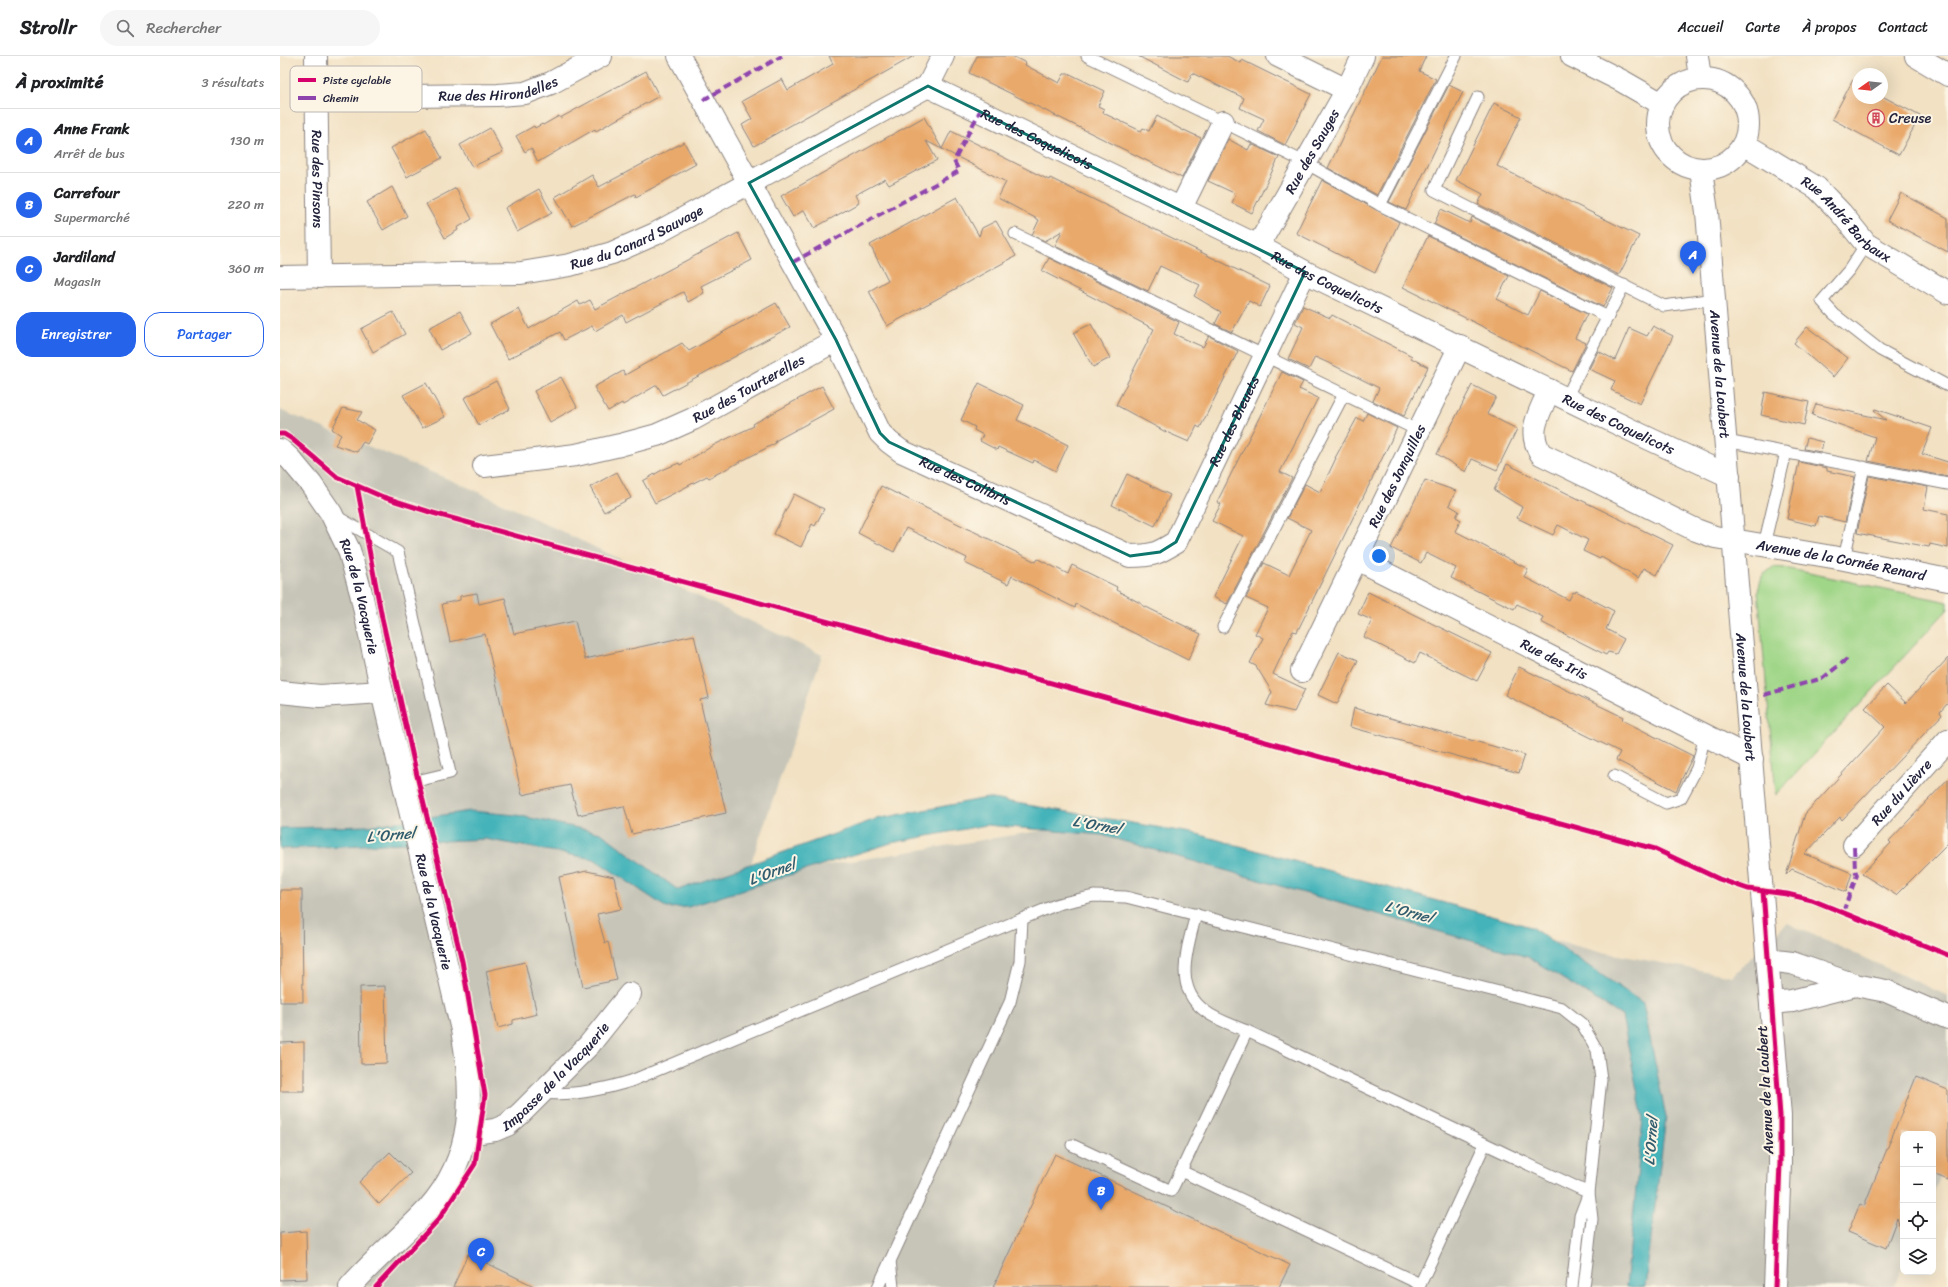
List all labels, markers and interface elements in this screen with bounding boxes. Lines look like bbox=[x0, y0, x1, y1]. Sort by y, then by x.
search box bbox=[100, 10, 380, 46]
text: Strollr bbox=[20, 11, 76, 44]
text: Rechercher bbox=[146, 15, 221, 41]
text: Accueil bbox=[1678, 15, 1724, 40]
text: Carte bbox=[1746, 15, 1780, 40]
text: À propos bbox=[1802, 15, 1856, 40]
text: Contact bbox=[1878, 15, 1928, 40]
icon: search bbox=[114, 17, 136, 39]
legend bbox=[290, 66, 422, 112]
text: À proximité bbox=[16, 67, 103, 97]
north arrow bbox=[1852, 68, 1888, 104]
street label: Rue des Hirondelles bbox=[438, 69, 563, 109]
text: 3 résultats bbox=[202, 71, 264, 94]
text: Piste cyclable bbox=[323, 71, 392, 90]
text: Chemin bbox=[323, 89, 359, 108]
street label: Rue des Coquelicots bbox=[976, 101, 1098, 177]
street label: Rue des Sauges bbox=[1278, 104, 1347, 199]
place label: Creuse bbox=[1889, 106, 1932, 131]
building icon: Creuse bbox=[1866, 108, 1886, 128]
text: Anne Frank bbox=[54, 116, 130, 142]
text: A bbox=[25, 129, 33, 152]
text: 130 m bbox=[230, 129, 264, 152]
street label: Rue des Pinsons bbox=[304, 130, 330, 228]
text: Arrêt de bus bbox=[54, 142, 125, 165]
street label: Rue André Barbaux bbox=[1796, 169, 1896, 270]
text: Carrefour bbox=[54, 180, 119, 206]
text: B bbox=[25, 193, 33, 216]
text: 220 m bbox=[227, 193, 264, 216]
street label: Rue du Canard Sauvage bbox=[567, 198, 708, 277]
text: Supermarché bbox=[54, 206, 130, 229]
pin: A bbox=[1680, 241, 1706, 274]
text: Jardiland bbox=[54, 244, 115, 270]
street label: Rue des Coquelicots bbox=[1267, 244, 1388, 321]
text: C bbox=[25, 257, 33, 280]
text: 360 m bbox=[228, 257, 264, 280]
text: Magasin bbox=[54, 270, 101, 293]
street label: Avenue de la Loubert bbox=[1702, 308, 1737, 439]
button: Enregistrer bbox=[16, 312, 136, 357]
button: Partager bbox=[144, 312, 264, 357]
street label: Rue des Tourterelles bbox=[688, 347, 810, 430]
street label: Rue des Bleuets bbox=[1202, 371, 1267, 471]
street label: Rue des Coquelicots bbox=[1558, 387, 1679, 462]
street label: Rue des Jonquilles bbox=[1362, 420, 1433, 532]
street label: Rue des Colibris bbox=[915, 449, 1015, 513]
street label: Avenue de la Cornée Renard bbox=[1753, 532, 1929, 589]
street label: Rue de la Vacquerie bbox=[332, 534, 386, 657]
your location bbox=[1369, 546, 1389, 566]
street label: Avenue de la Loubert bbox=[1728, 631, 1763, 762]
street label: Rue des Iris bbox=[1516, 632, 1593, 687]
street label: Rue du Lièvre bbox=[1865, 753, 1939, 831]
water label: L'Ornel bbox=[1071, 808, 1127, 843]
water label: L'Ornel bbox=[366, 820, 420, 850]
water label: L'Ornel bbox=[745, 850, 803, 893]
street label: Rue de la Vacquerie bbox=[408, 851, 459, 973]
water label: L'Ornel bbox=[1382, 893, 1439, 932]
street label: Impasse de la Vacquerie bbox=[498, 1016, 616, 1139]
street label: Avenue de la Loubert bbox=[1750, 1025, 1781, 1156]
water label: L'Ornel bbox=[1636, 1112, 1666, 1166]
map controls bbox=[1900, 1131, 1936, 1275]
button: + bbox=[1900, 1131, 1936, 1167]
button: − bbox=[1900, 1167, 1936, 1203]
pin: B bbox=[1088, 1177, 1114, 1210]
button: locate bbox=[1900, 1203, 1936, 1239]
pin: C bbox=[468, 1238, 494, 1271]
button: layers bbox=[1900, 1239, 1936, 1275]

